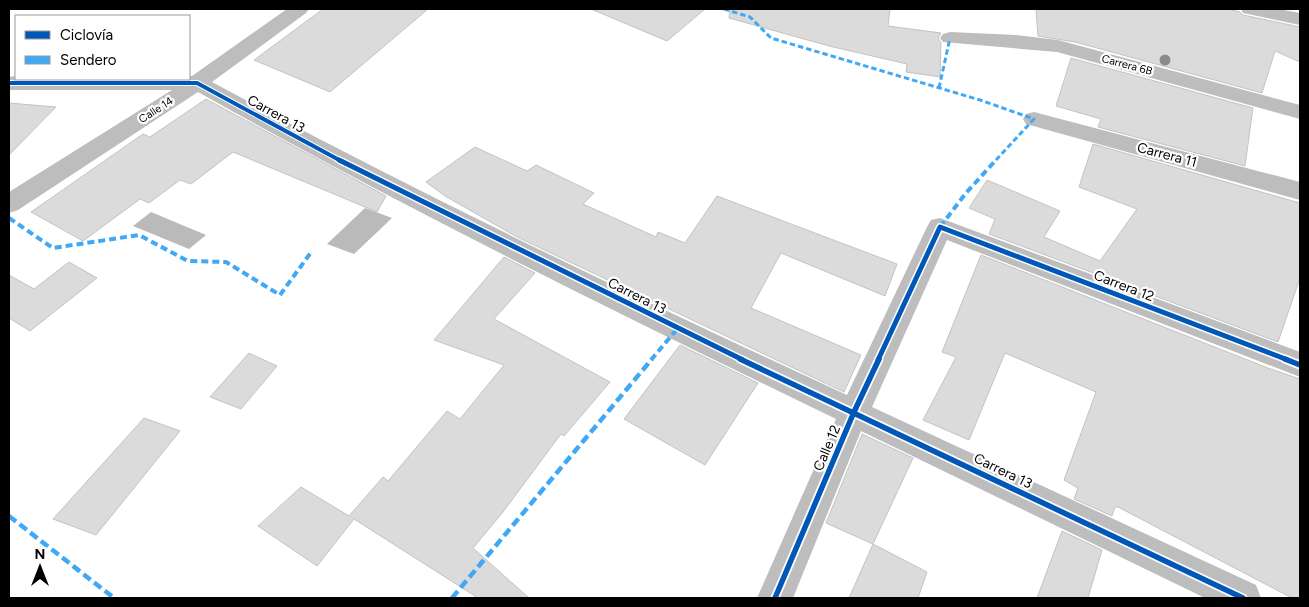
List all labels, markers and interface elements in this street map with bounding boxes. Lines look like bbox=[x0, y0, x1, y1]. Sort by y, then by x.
legend bbox=[15, 15, 190, 80]
text: Ciclovía bbox=[60, 26, 113, 44]
text: Sendero bbox=[60, 51, 117, 69]
street label: Carrera 6B bbox=[1100, 52, 1154, 78]
street label: Carrera 13 bbox=[244, 91, 308, 137]
street label: Calle 14 bbox=[136, 94, 176, 126]
street label: Carrera 11 bbox=[1135, 139, 1199, 171]
street label: Carrera 12 bbox=[1091, 267, 1157, 305]
street label: Carrera 13 bbox=[605, 274, 669, 318]
street label: Calle 12 bbox=[810, 423, 844, 473]
street label: Carrera 13 bbox=[971, 450, 1035, 492]
north arrow bbox=[15, 542, 65, 592]
text: N bbox=[35, 546, 45, 563]

